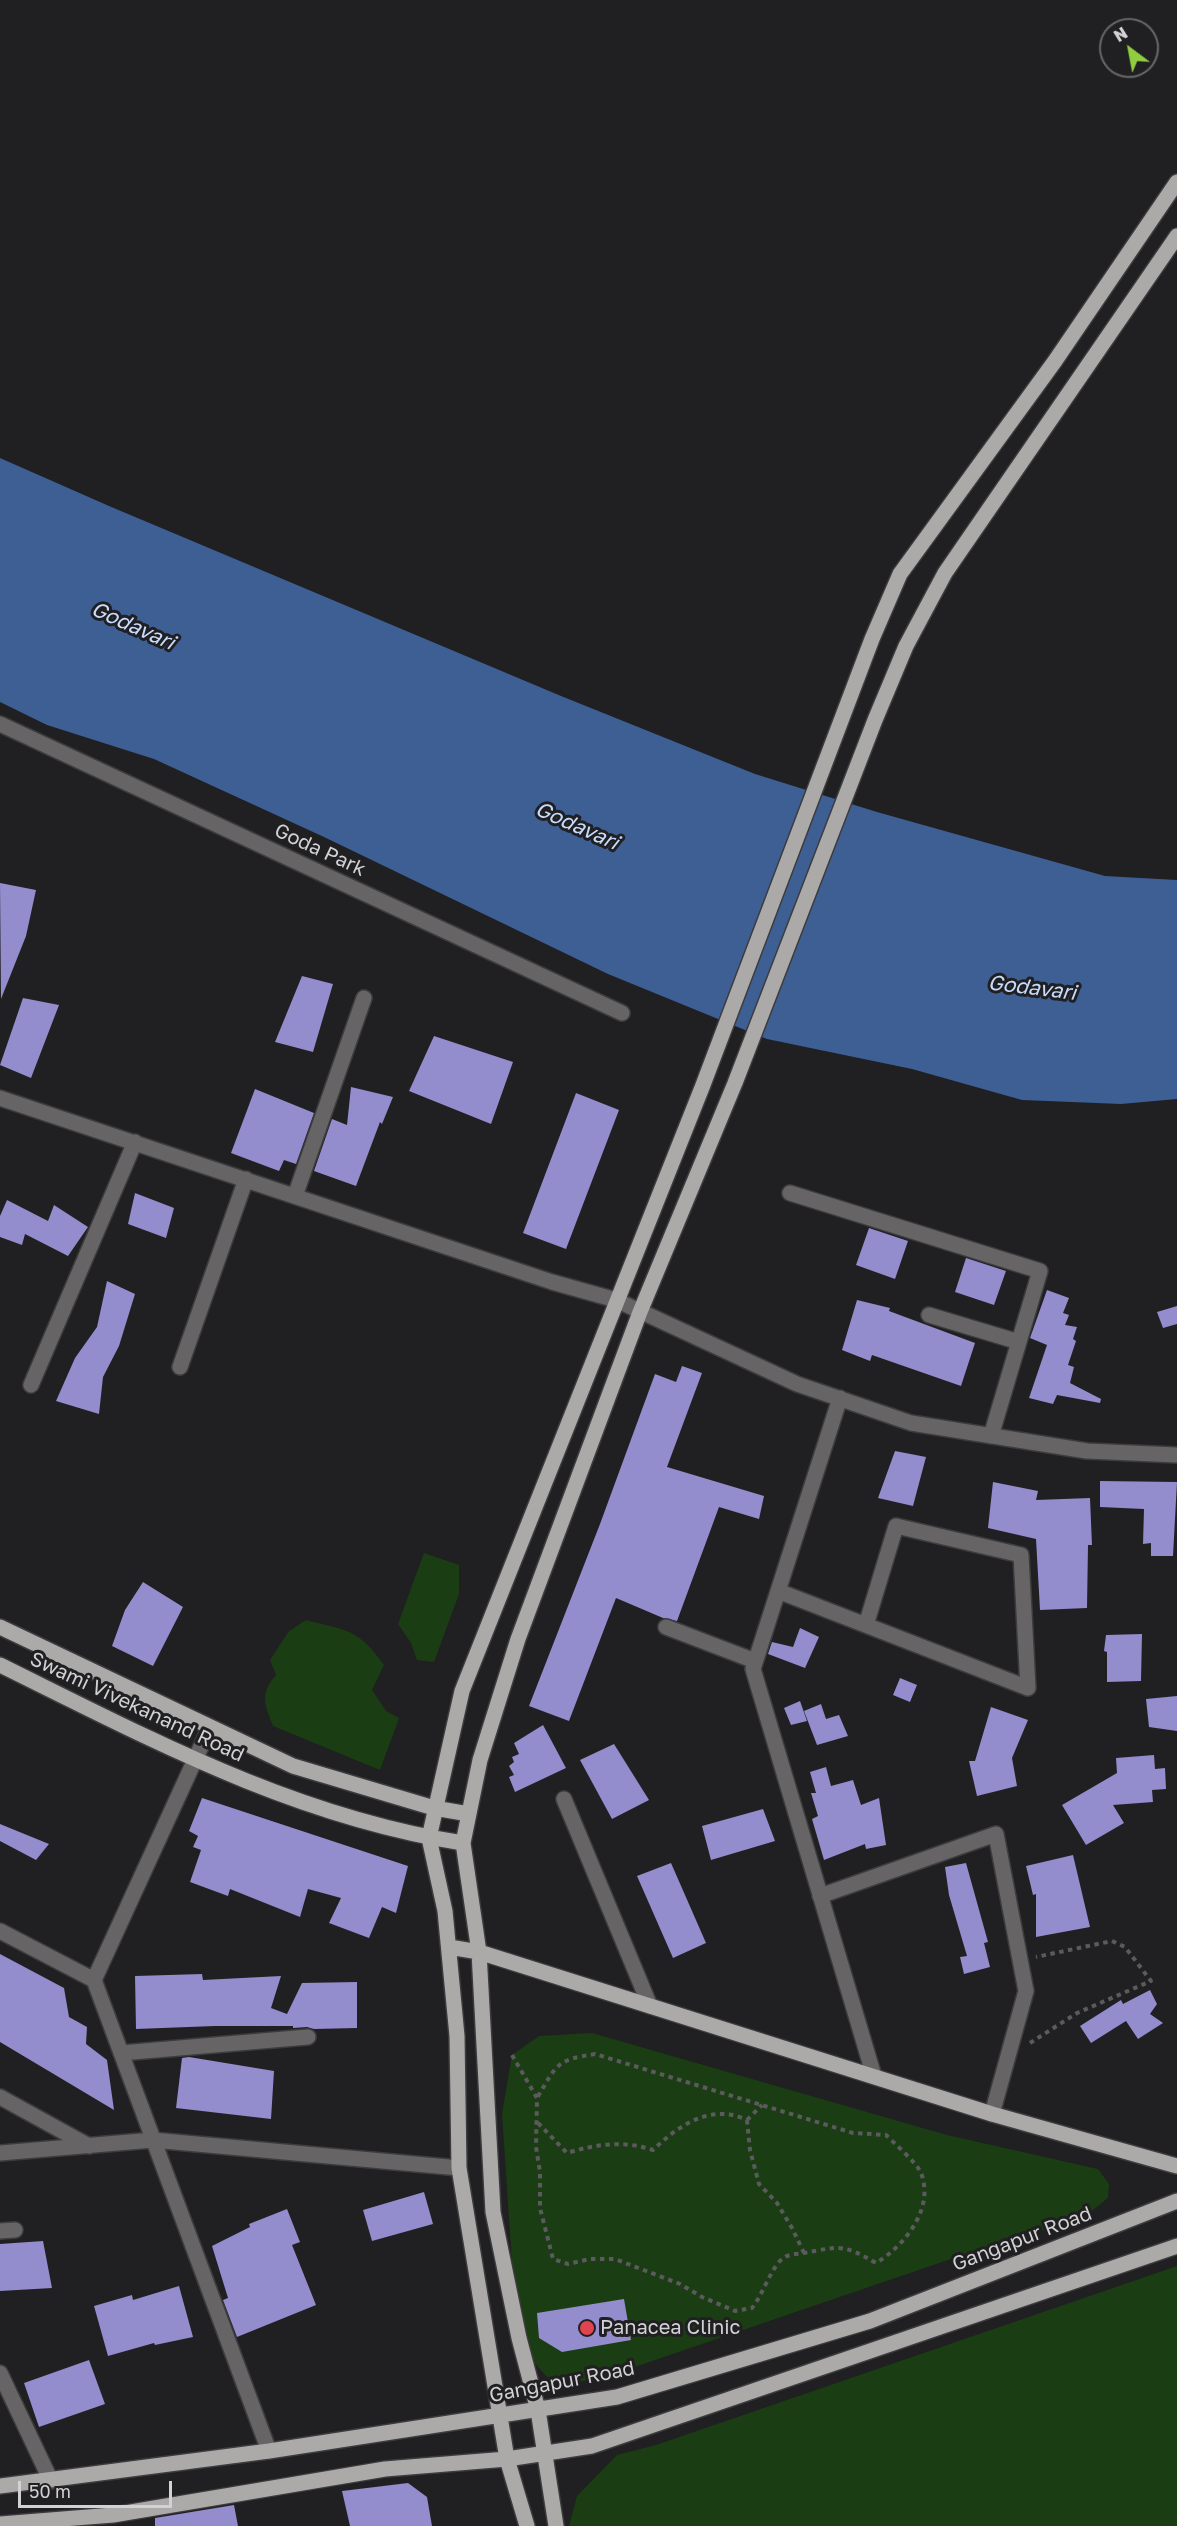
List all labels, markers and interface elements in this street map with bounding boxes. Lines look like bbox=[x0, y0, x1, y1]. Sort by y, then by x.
north arrow bbox=[1099, 18, 1159, 78]
text: N bbox=[1110, 23, 1131, 46]
water label: Godavari bbox=[87, 596, 179, 656]
water label: Godavari bbox=[531, 796, 623, 856]
street label: Goda Park bbox=[271, 818, 369, 882]
water label: Godavari bbox=[987, 970, 1077, 1006]
street label: Swami Vivekanand Road bbox=[26, 1647, 248, 1767]
street label: Gangapur Road bbox=[949, 2201, 1095, 2277]
place label: Panacea Clinic bbox=[600, 2316, 741, 2340]
marker: Panacea Clinic bbox=[578, 2319, 596, 2337]
street label: Gangapur Road bbox=[487, 2356, 637, 2408]
scale bar bbox=[21, 2469, 176, 2507]
text: 50 m bbox=[29, 2480, 71, 2502]

